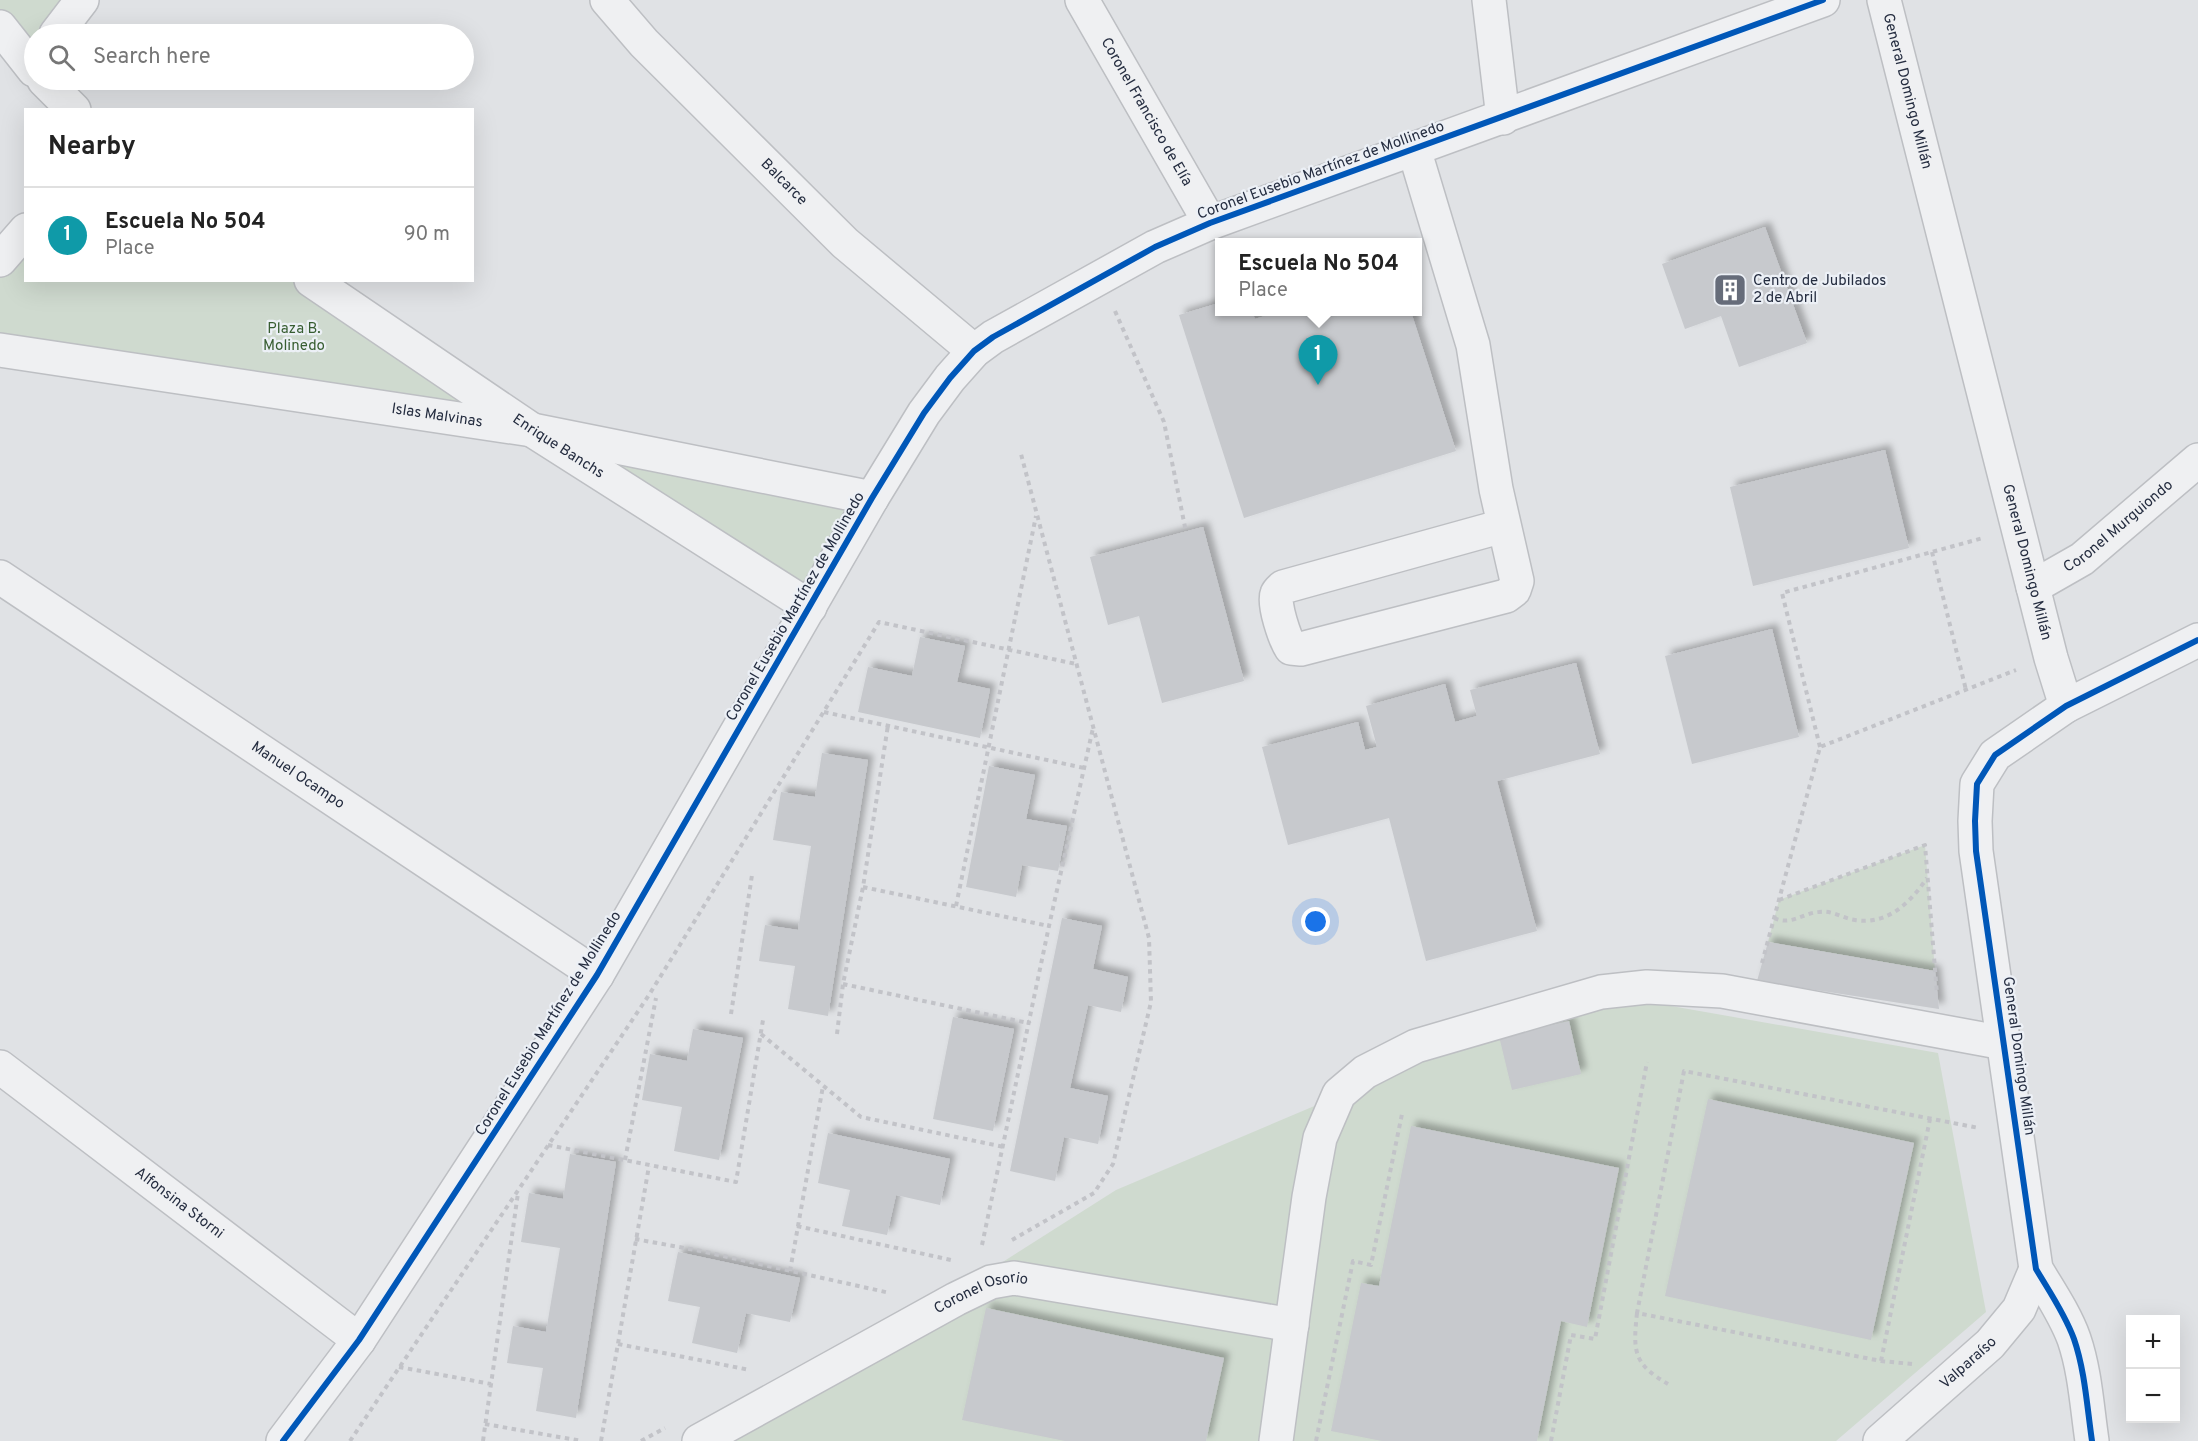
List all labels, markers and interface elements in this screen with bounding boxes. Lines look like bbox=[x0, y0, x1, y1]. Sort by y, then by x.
street label: General Domingo Millán bbox=[1878, 11, 1936, 171]
search box bbox=[24, 24, 474, 90]
street label: Coronel Francisco de Elía bbox=[1096, 34, 1196, 190]
icon: search bbox=[45, 41, 78, 74]
text: Search here bbox=[93, 44, 211, 71]
street label: Coronel Eusebio Martínez de Mollinedo bbox=[1195, 117, 1447, 225]
text: Nearby bbox=[48, 131, 136, 164]
street label: Balcarce bbox=[756, 155, 811, 209]
text: Escuela No 504 bbox=[105, 209, 266, 236]
text: 1 bbox=[64, 222, 72, 248]
text: 90 m bbox=[404, 222, 450, 248]
text: Place bbox=[105, 236, 155, 262]
popup bbox=[1215, 238, 1422, 316]
text: Escuela No 504 bbox=[1238, 251, 1399, 278]
building icon: Centro de Jubilados 2 de Abril bbox=[1712, 272, 1748, 308]
place label: Centro de Jubilados 2 de Abril bbox=[1753, 272, 1886, 308]
text: Place bbox=[1238, 278, 1288, 304]
park label: Plaza B. Molinedo bbox=[263, 320, 325, 356]
pin: 1 bbox=[1298, 336, 1338, 385]
street label: Islas Malvinas bbox=[390, 400, 484, 432]
street label: Enrique Banchs bbox=[509, 410, 608, 483]
street label: Coronel Murguiondo bbox=[2060, 476, 2177, 577]
street label: General Domingo Millán bbox=[1998, 482, 2056, 642]
street label: Coronel Eusebio Martínez de Mollinedo bbox=[722, 489, 870, 725]
street label: Manuel Ocampo bbox=[248, 738, 348, 814]
your location bbox=[1301, 907, 1330, 936]
street label: Coronel Eusebio Martínez de Mollinedo bbox=[472, 908, 626, 1140]
street label: General Domingo Millán bbox=[1997, 975, 2039, 1137]
street label: Alfonsina Storni bbox=[131, 1163, 227, 1243]
street label: Coronel Osorio bbox=[931, 1268, 1029, 1319]
map controls bbox=[2126, 1315, 2180, 1423]
button: + bbox=[2126, 1315, 2180, 1369]
street label: Valparaíso bbox=[1936, 1333, 2001, 1393]
button: − bbox=[2126, 1369, 2180, 1423]

